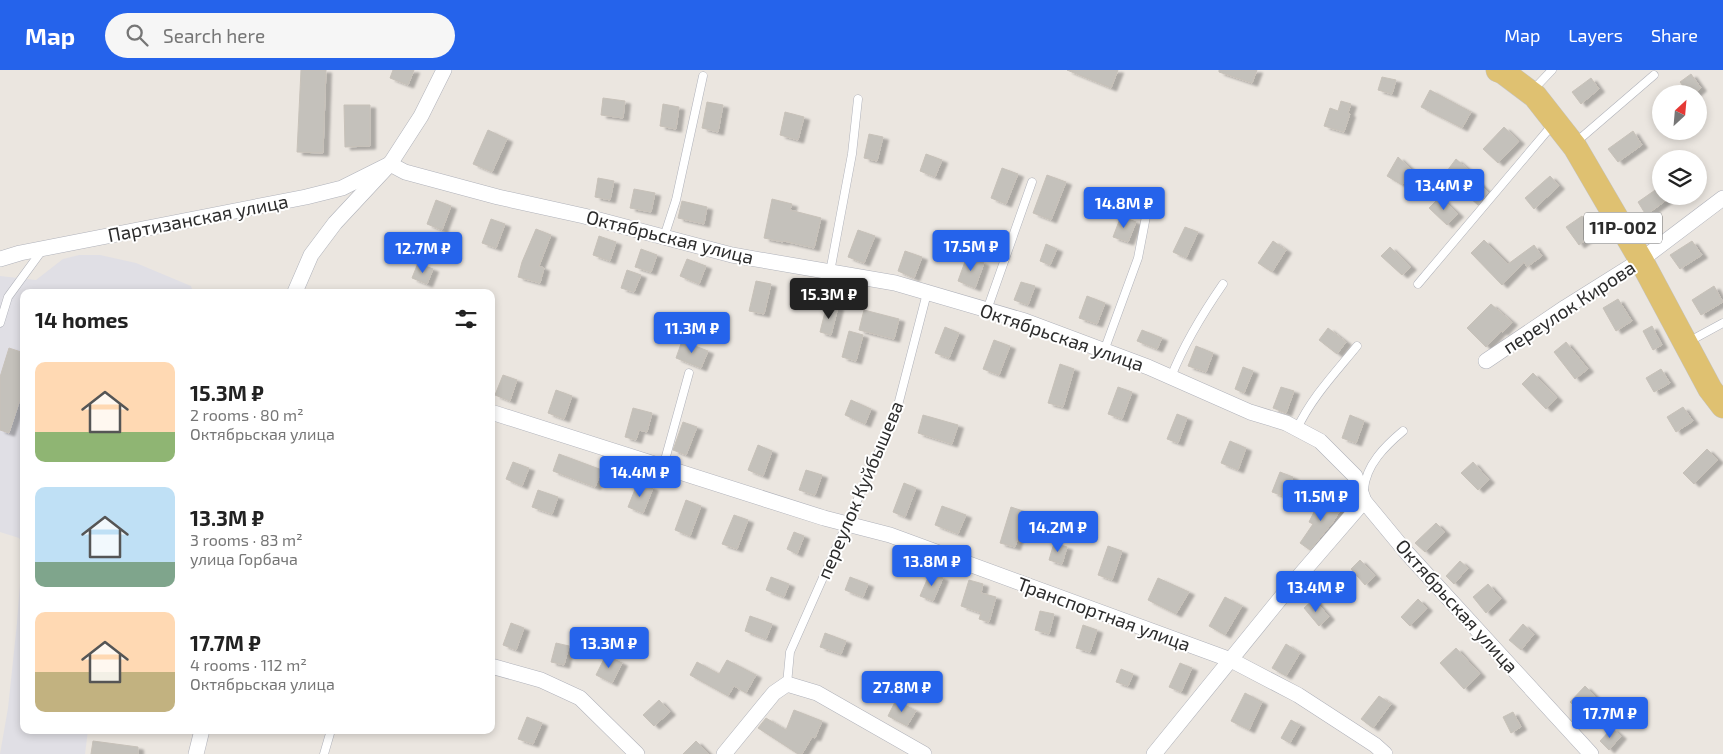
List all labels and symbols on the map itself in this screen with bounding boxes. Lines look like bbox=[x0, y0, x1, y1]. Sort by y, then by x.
north arrow bbox=[1652, 85, 1708, 140]
pin: 13.4M ₽ bbox=[1398, 168, 1490, 211]
pin: 14.8M ₽ bbox=[1078, 186, 1170, 229]
street label: Партизанская улица bbox=[106, 189, 290, 247]
street label: Октябрьская улица bbox=[584, 205, 756, 269]
road number: 11Р-002 bbox=[1584, 212, 1662, 244]
pin: 17.5M ₽ bbox=[925, 230, 1017, 272]
pin: 12.7M ₽ bbox=[377, 232, 469, 274]
street label: переулок Кирова bbox=[1498, 255, 1640, 359]
pin: 15.3M ₽ bbox=[783, 278, 875, 320]
street label: Октябрьская улица bbox=[977, 298, 1147, 376]
pin: 11.3M ₽ bbox=[646, 312, 738, 354]
street label: переулок Куйбышева bbox=[812, 397, 908, 583]
pin: 14.4M ₽ bbox=[594, 456, 686, 498]
pin: 11.5M ₽ bbox=[1275, 480, 1367, 522]
pin: 14.2M ₽ bbox=[1012, 510, 1104, 553]
street label: Октябрьская улица bbox=[1391, 534, 1523, 678]
pin: 13.8M ₽ bbox=[886, 544, 978, 587]
pin: 13.4M ₽ bbox=[1270, 570, 1362, 613]
street label: Транспортная улица bbox=[1014, 571, 1194, 657]
pin: 13.3M ₽ bbox=[563, 626, 655, 669]
pin: 27.8M ₽ bbox=[856, 670, 948, 713]
pin: 17.7M ₽ bbox=[1564, 696, 1656, 739]

